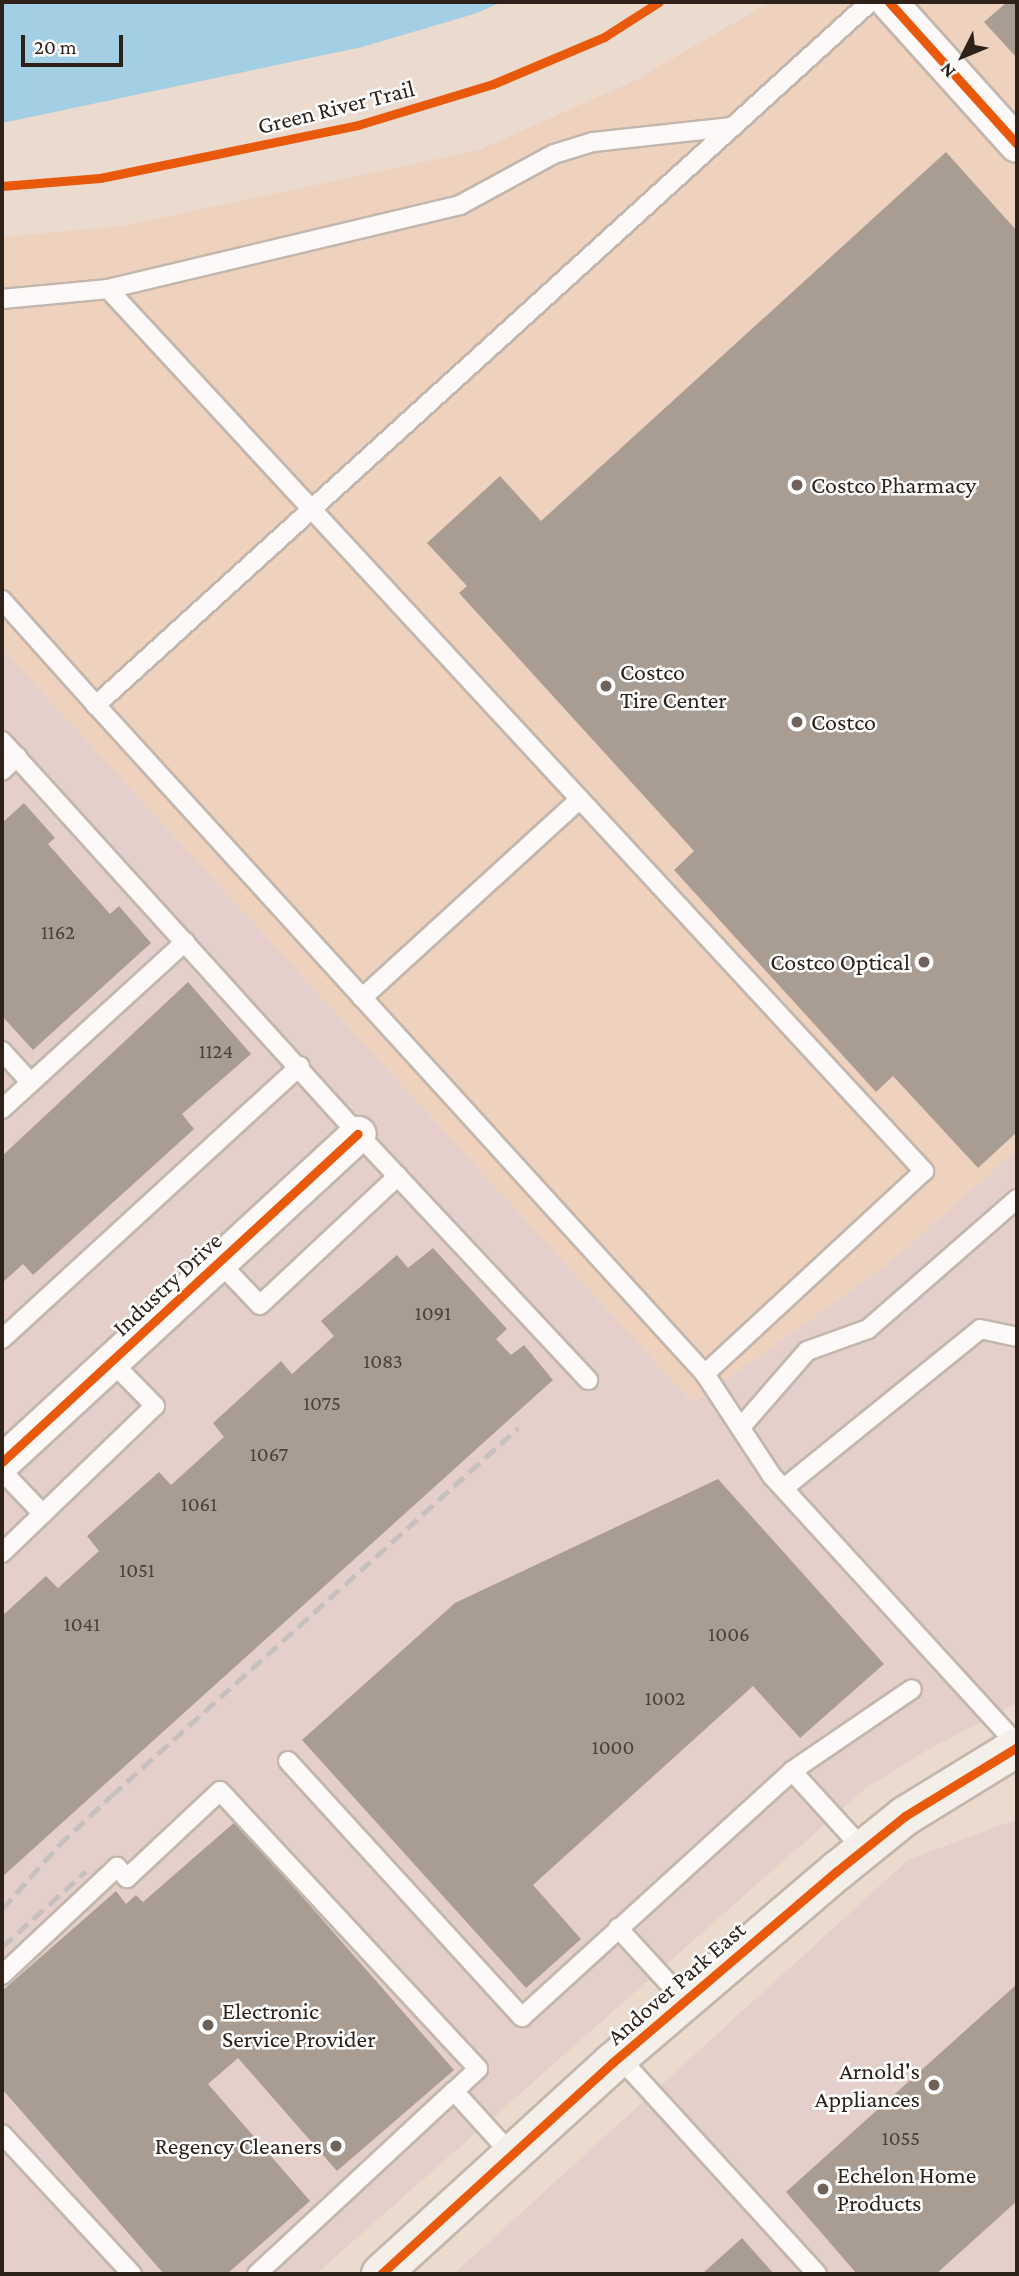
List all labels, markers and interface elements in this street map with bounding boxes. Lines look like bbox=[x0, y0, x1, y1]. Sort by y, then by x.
scale bar bbox=[24, 21, 126, 65]
north arrow bbox=[928, 21, 998, 91]
text: 20 m bbox=[34, 35, 77, 59]
text: N bbox=[935, 59, 959, 83]
street label: Green River Trail bbox=[255, 74, 417, 140]
place label: Costco Pharmacy bbox=[811, 471, 976, 499]
marker: Costco Pharmacy bbox=[789, 477, 805, 493]
place label: Costco Tire Center bbox=[620, 658, 727, 714]
marker: Costco Tire Center bbox=[598, 678, 614, 694]
place label: Costco bbox=[811, 708, 876, 736]
marker: Costco bbox=[789, 714, 805, 730]
house number: 1162 bbox=[41, 919, 75, 945]
place label: Costco Optical bbox=[770, 948, 910, 976]
marker: Costco Optical bbox=[916, 954, 932, 970]
house number: 1124 bbox=[199, 1038, 233, 1064]
street label: Industry Drive bbox=[106, 1226, 228, 1342]
house number: 1091 bbox=[415, 1300, 451, 1326]
house number: 1083 bbox=[363, 1348, 403, 1374]
house number: 1075 bbox=[303, 1390, 341, 1416]
house number: 1067 bbox=[250, 1441, 288, 1467]
house number: 1061 bbox=[181, 1491, 217, 1517]
house number: 1051 bbox=[119, 1557, 155, 1583]
house number: 1041 bbox=[64, 1611, 100, 1637]
house number: 1006 bbox=[708, 1621, 750, 1647]
house number: 1002 bbox=[645, 1685, 685, 1711]
house number: 1000 bbox=[592, 1734, 634, 1760]
street label: Andover Park East bbox=[601, 1915, 751, 2051]
place label: Electronic Service Provider bbox=[222, 1997, 376, 2053]
marker: Electronic Service Provider bbox=[200, 2017, 216, 2033]
place label: Arnold's Appliances bbox=[815, 2057, 920, 2113]
marker: Arnold's Appliances bbox=[926, 2077, 942, 2093]
house number: 1055 bbox=[882, 2125, 920, 2151]
place label: Regency Cleaners bbox=[155, 2132, 322, 2160]
marker: Regency Cleaners bbox=[328, 2138, 344, 2154]
place label: Echelon Home Products bbox=[837, 2161, 976, 2217]
marker: Echelon Home Products bbox=[815, 2181, 831, 2197]

